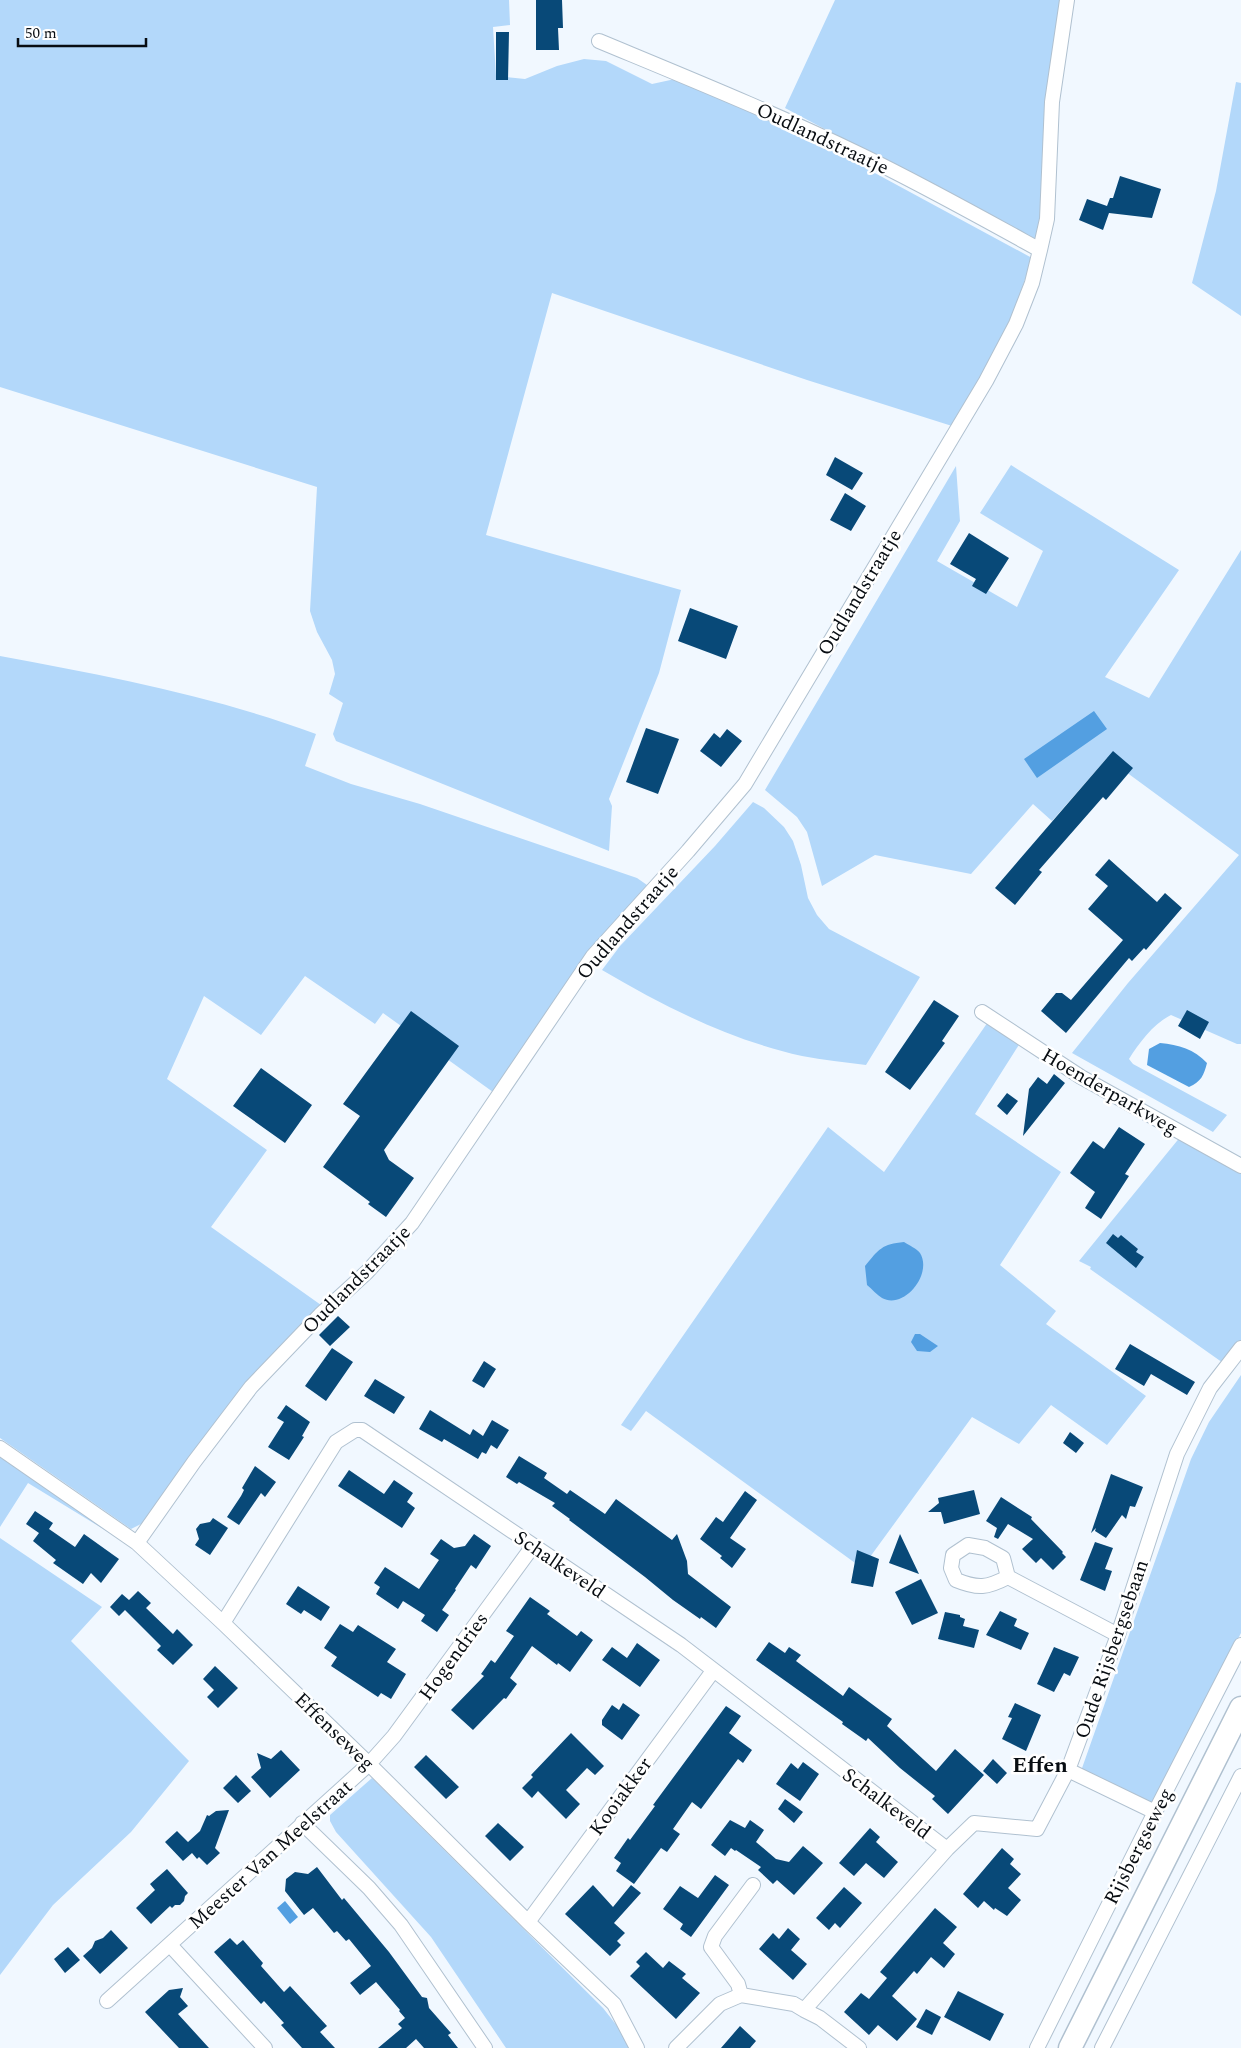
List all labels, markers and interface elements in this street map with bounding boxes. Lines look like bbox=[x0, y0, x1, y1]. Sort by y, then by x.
scale bar bbox=[18, 15, 145, 47]
text: 50 m bbox=[25, 22, 57, 45]
street label: Oudlandstraatje bbox=[751, 95, 894, 183]
street label: Oudlandstraatje bbox=[810, 523, 910, 662]
street label: Oudlandstraatje bbox=[569, 859, 686, 987]
street label: Hoenderparkweg bbox=[1036, 1041, 1183, 1143]
street label: Oudlandstraatje bbox=[295, 1218, 418, 1341]
street label: Schalkeveld bbox=[508, 1523, 611, 1606]
street label: Oude Rijsbergsebaan bbox=[1067, 1556, 1157, 1743]
street label: Hogendries bbox=[411, 1606, 496, 1707]
street label: Effenseweg bbox=[287, 1685, 381, 1778]
district label: Effen bbox=[1012, 1749, 1068, 1782]
street label: Kooiakker bbox=[582, 1751, 660, 1842]
street label: Schalkeveld bbox=[836, 1760, 937, 1847]
street label: Meester Van Meelstraat bbox=[182, 1773, 359, 1937]
street label: Rijsbergseweg bbox=[1097, 1783, 1181, 1910]

